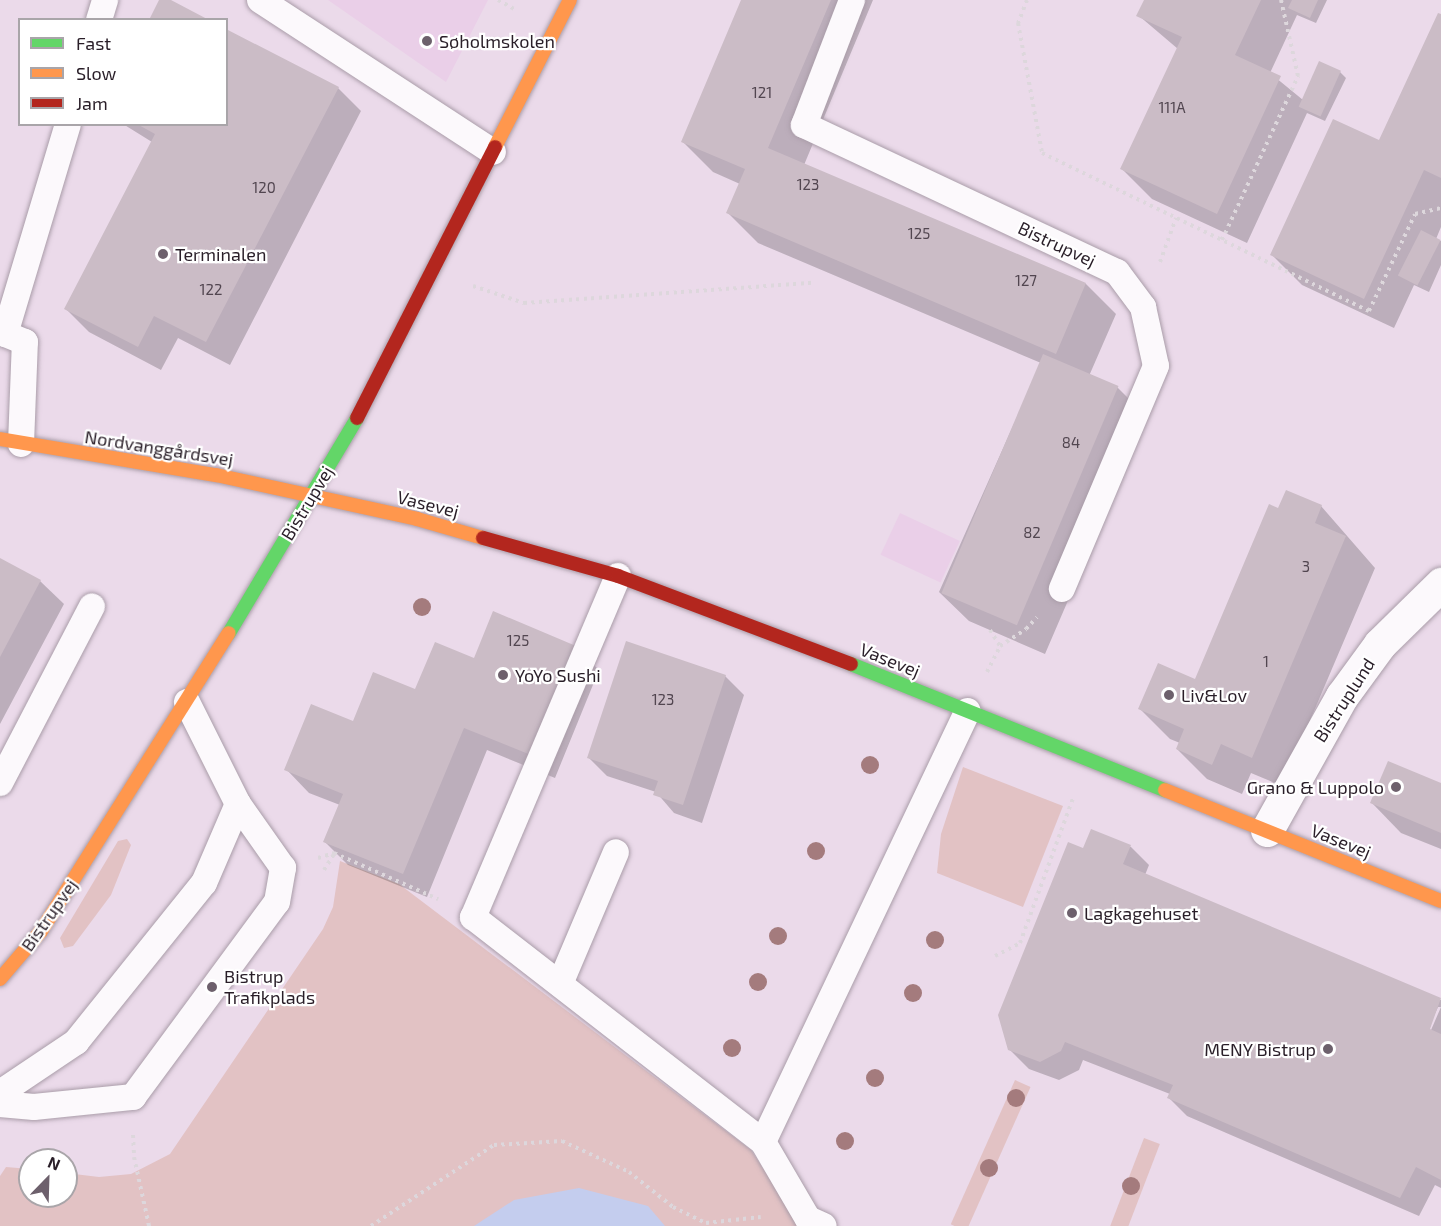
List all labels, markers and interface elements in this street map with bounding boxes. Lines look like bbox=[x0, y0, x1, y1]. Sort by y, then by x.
legend bbox=[18, 18, 228, 126]
place label: Søholmskolen bbox=[439, 30, 555, 52]
text: Fast bbox=[76, 32, 111, 54]
marker: Søholmskolen bbox=[420, 34, 434, 48]
text: Slow bbox=[76, 62, 116, 84]
house number: 121 bbox=[752, 84, 772, 102]
text: Jam bbox=[76, 92, 108, 114]
house number: 111A bbox=[1158, 99, 1186, 117]
house number: 123 bbox=[797, 176, 819, 194]
house number: 120 bbox=[252, 179, 276, 197]
street label: Bistrupvej bbox=[1015, 217, 1099, 271]
house number: 125 bbox=[908, 225, 930, 243]
place label: Terminalen bbox=[175, 243, 266, 265]
marker: Terminalen bbox=[156, 247, 170, 261]
house number: 127 bbox=[1015, 272, 1037, 290]
house number: 122 bbox=[200, 281, 222, 299]
street label: Nordvanggårdsvej bbox=[83, 426, 235, 470]
house number: 84 bbox=[1062, 434, 1080, 452]
street label: Bistrupvej bbox=[276, 462, 338, 544]
street label: Vasevej bbox=[395, 486, 461, 522]
house number: 82 bbox=[1023, 524, 1041, 542]
house number: 3 bbox=[1302, 558, 1310, 576]
house number: 125 bbox=[507, 632, 529, 650]
street label: Vasevej bbox=[857, 638, 923, 682]
house number: 1 bbox=[1263, 653, 1269, 671]
street label: Bistruplund bbox=[1309, 654, 1379, 746]
place label: YoYo Sushi bbox=[515, 664, 601, 686]
marker: YoYo Sushi bbox=[496, 668, 510, 682]
place label: Liv&Lov bbox=[1181, 684, 1247, 706]
marker: Liv&Lov bbox=[1162, 688, 1176, 702]
house number: 123 bbox=[652, 691, 674, 709]
place label: Grano & Luppolo bbox=[1247, 776, 1384, 798]
marker: Grano & Luppolo bbox=[1389, 780, 1403, 794]
street label: Vasevej bbox=[1308, 819, 1374, 863]
street label: Bistrupvej bbox=[16, 875, 82, 955]
place label: Lagkagehuset bbox=[1084, 902, 1198, 924]
marker: Lagkagehuset bbox=[1065, 906, 1079, 920]
place label: Bistrup Trafikplads bbox=[224, 966, 315, 1008]
marker: Bistrup Trafikplads bbox=[205, 980, 219, 994]
place label: MENY Bistrup bbox=[1204, 1038, 1316, 1060]
marker: MENY Bistrup bbox=[1321, 1042, 1335, 1056]
north arrow bbox=[18, 1148, 78, 1208]
text: N bbox=[45, 1152, 63, 1174]

